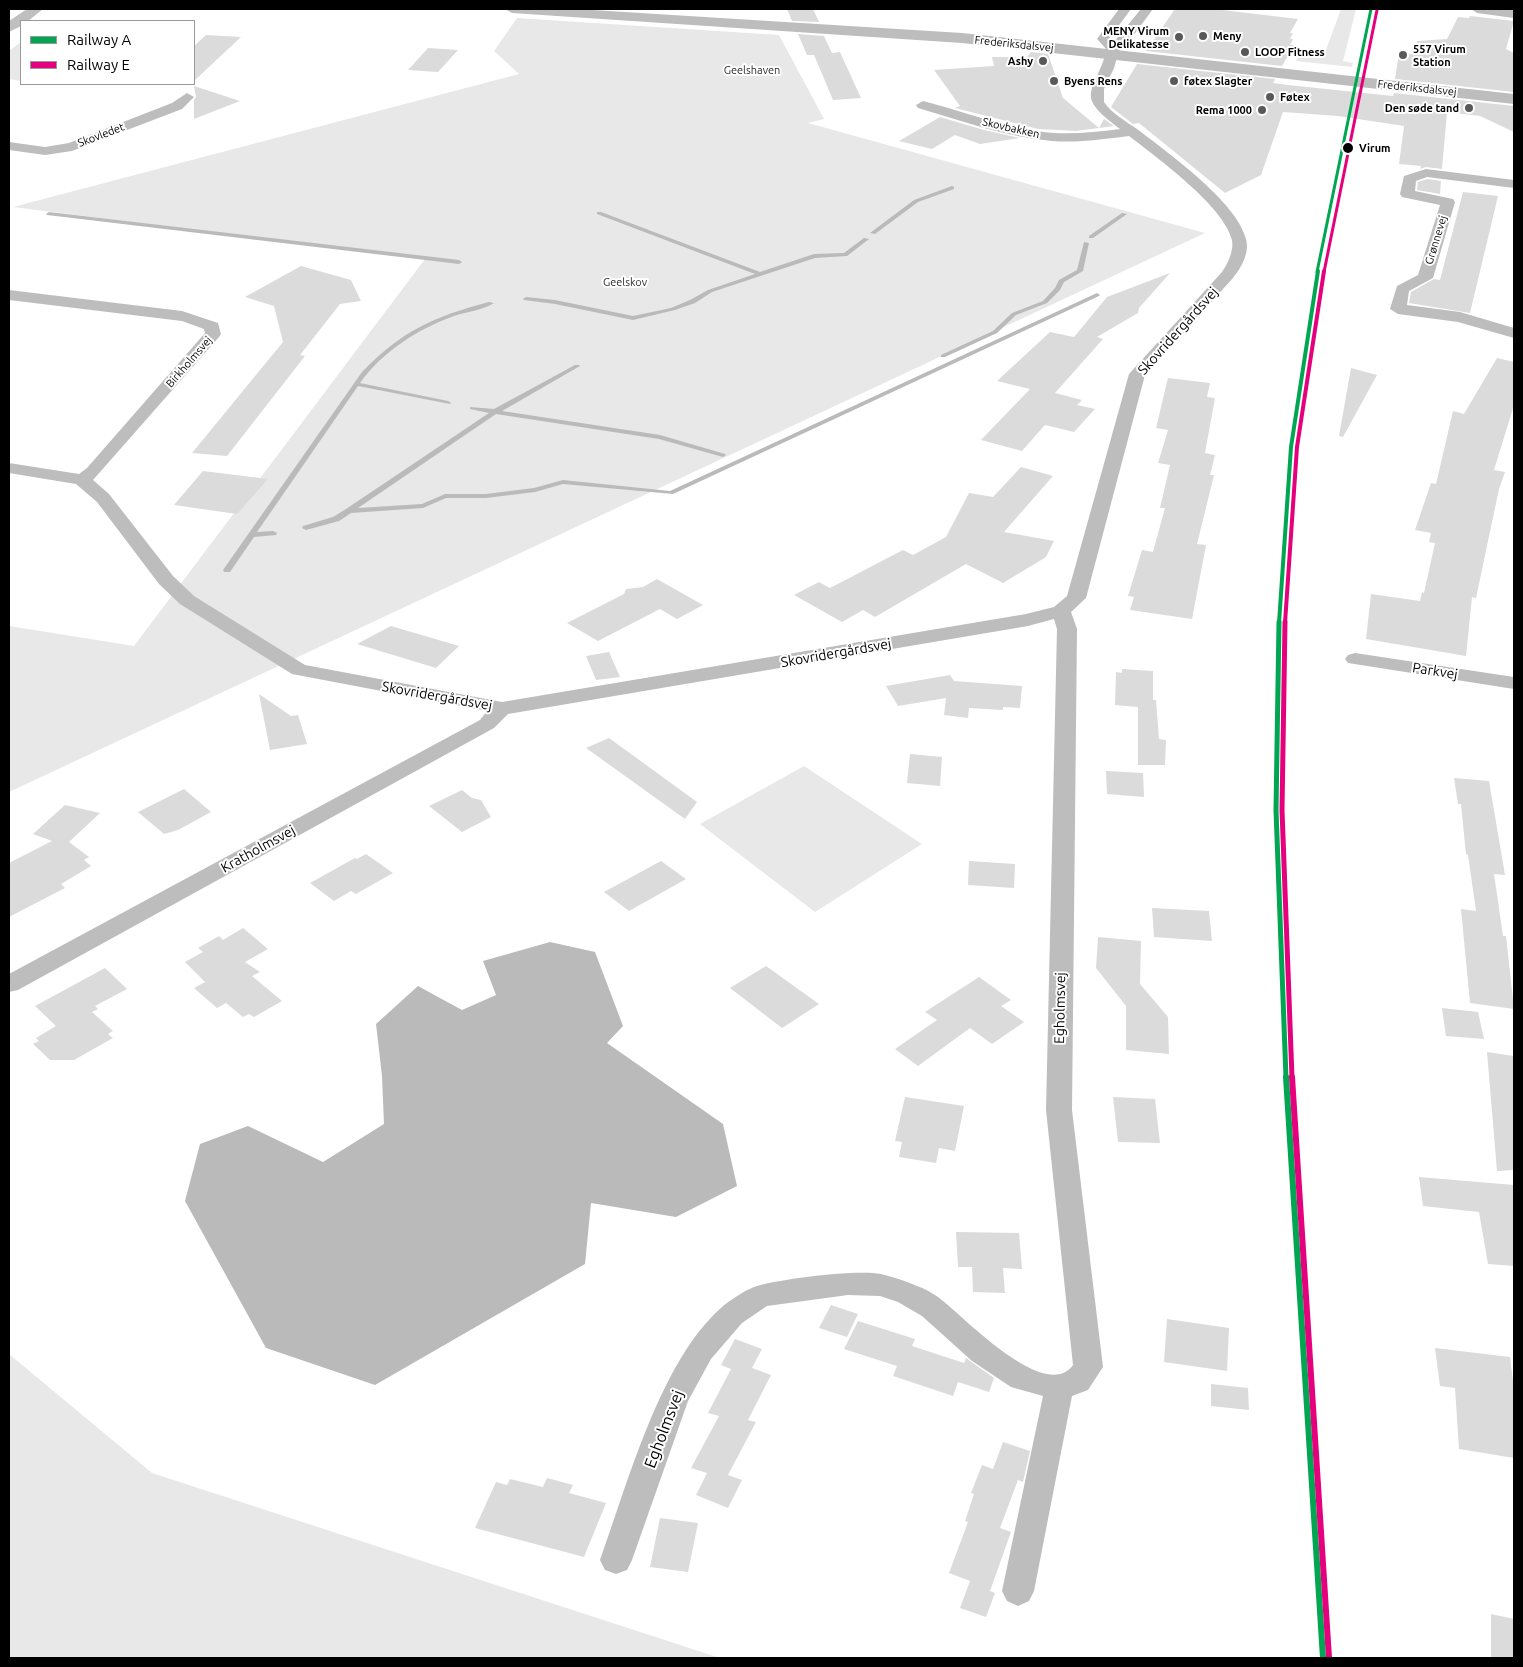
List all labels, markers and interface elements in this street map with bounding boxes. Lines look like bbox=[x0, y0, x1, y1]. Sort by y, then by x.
legend bbox=[20, 20, 195, 85]
place label: MENY Virum Delikatesse bbox=[1103, 24, 1169, 50]
place label: Meny bbox=[1213, 29, 1241, 43]
marker: Meny bbox=[1197, 30, 1209, 42]
text: Railway A bbox=[67, 31, 131, 48]
marker: MENY Virum Delikatesse bbox=[1173, 31, 1185, 43]
street label: Frederiksdalsvej bbox=[974, 33, 1054, 55]
place label: 557 Virum Station bbox=[1413, 42, 1466, 68]
place label: LOOP Fitness bbox=[1255, 45, 1325, 59]
marker: LOOP Fitness bbox=[1239, 46, 1251, 58]
marker: 557 Virum Station bbox=[1397, 49, 1409, 61]
place label: Ashy bbox=[1008, 54, 1033, 68]
marker: Ashy bbox=[1037, 55, 1049, 67]
text: Railway E bbox=[67, 56, 130, 73]
park label: Geelshaven bbox=[724, 63, 780, 77]
place label: Byens Rens bbox=[1064, 74, 1122, 88]
place label: føtex Slagter bbox=[1184, 74, 1252, 88]
marker: Byens Rens bbox=[1048, 75, 1060, 87]
marker: føtex Slagter bbox=[1168, 75, 1180, 87]
street label: Frederiksdalsvej bbox=[1377, 77, 1457, 99]
place label: Føtex bbox=[1280, 90, 1310, 104]
marker: Føtex bbox=[1264, 91, 1276, 103]
place label: Den søde tand bbox=[1385, 101, 1459, 115]
marker: Den søde tand bbox=[1463, 102, 1475, 114]
place label: Rema 1000 bbox=[1196, 103, 1252, 117]
marker: Rema 1000 bbox=[1256, 104, 1268, 116]
street label: Skovbakken bbox=[981, 115, 1041, 141]
street label: Skovledet bbox=[76, 120, 126, 150]
marker: Virum bbox=[1341, 141, 1355, 155]
place label: Virum bbox=[1359, 141, 1391, 155]
street label: Grønnevej bbox=[1422, 214, 1450, 266]
park label: Geelskov bbox=[603, 275, 647, 289]
street label: Skovridergårdsvej bbox=[1134, 284, 1222, 378]
street label: Birkholmsvej bbox=[163, 334, 215, 390]
street label: Skovridergårdsvej bbox=[780, 635, 892, 671]
street label: Parkvej bbox=[1411, 659, 1459, 683]
street label: Skovridergårdsvej bbox=[381, 678, 493, 714]
street label: Kratholmsvej bbox=[218, 822, 298, 876]
street label: Egholmsvej bbox=[1051, 972, 1069, 1044]
street label: Egholmsvej bbox=[640, 1387, 688, 1471]

